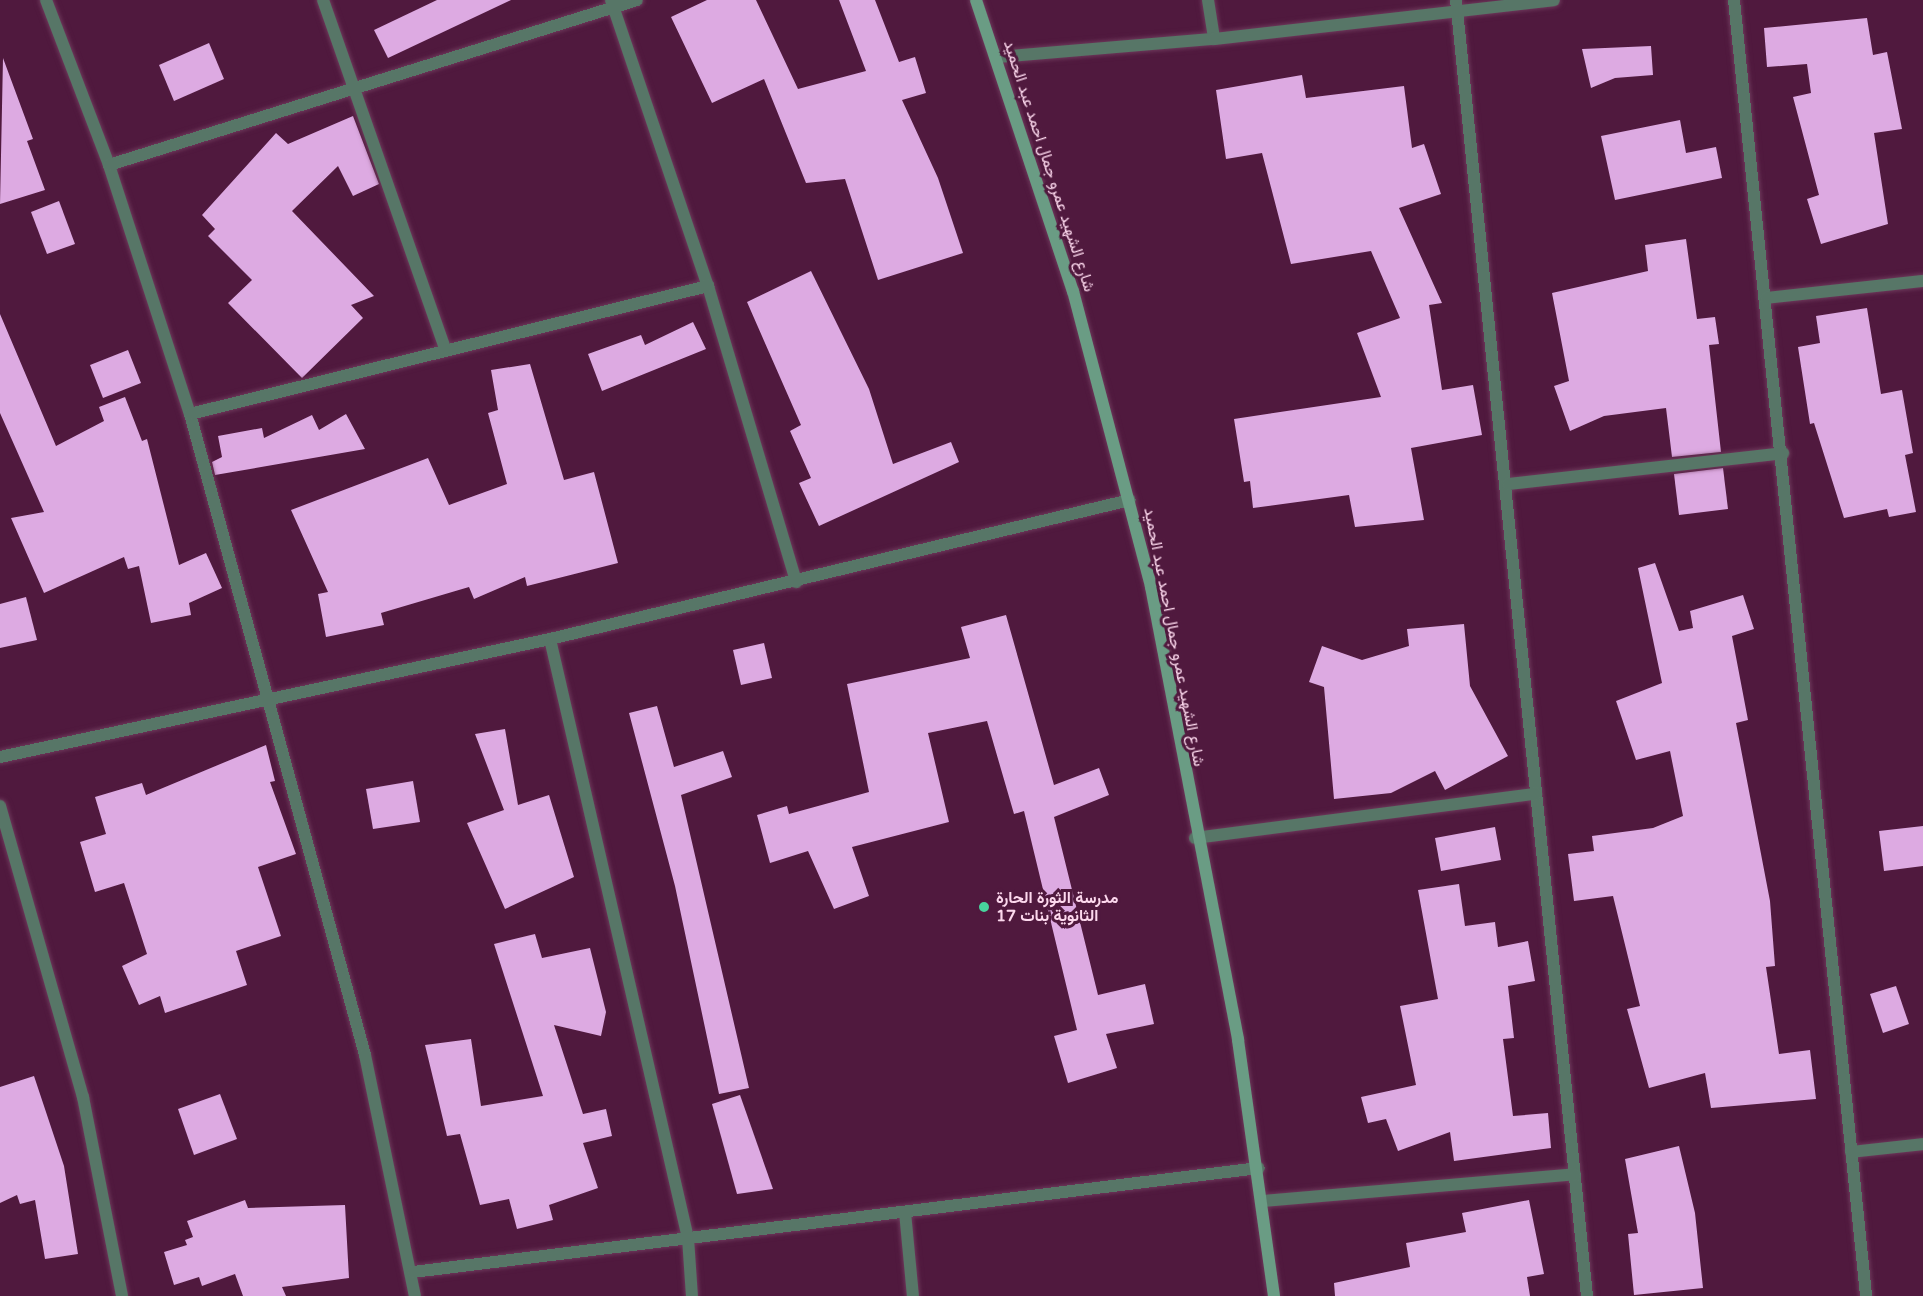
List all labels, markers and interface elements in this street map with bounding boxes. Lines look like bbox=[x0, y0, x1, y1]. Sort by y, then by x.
street label: شارع الشهيد عمرو جمال احمد عبد الحميد bbox=[999, 38, 1099, 294]
street label: شارع الشهيد عمرو جمال احمد عبد الحميد bbox=[1139, 506, 1209, 768]
place label: مدرسة الثورة الحارة 17 الثانوية بنات bbox=[996, 888, 1118, 926]
marker: مدرسة الثورة الحارة 17 الثانوية بنات bbox=[977, 900, 991, 914]

